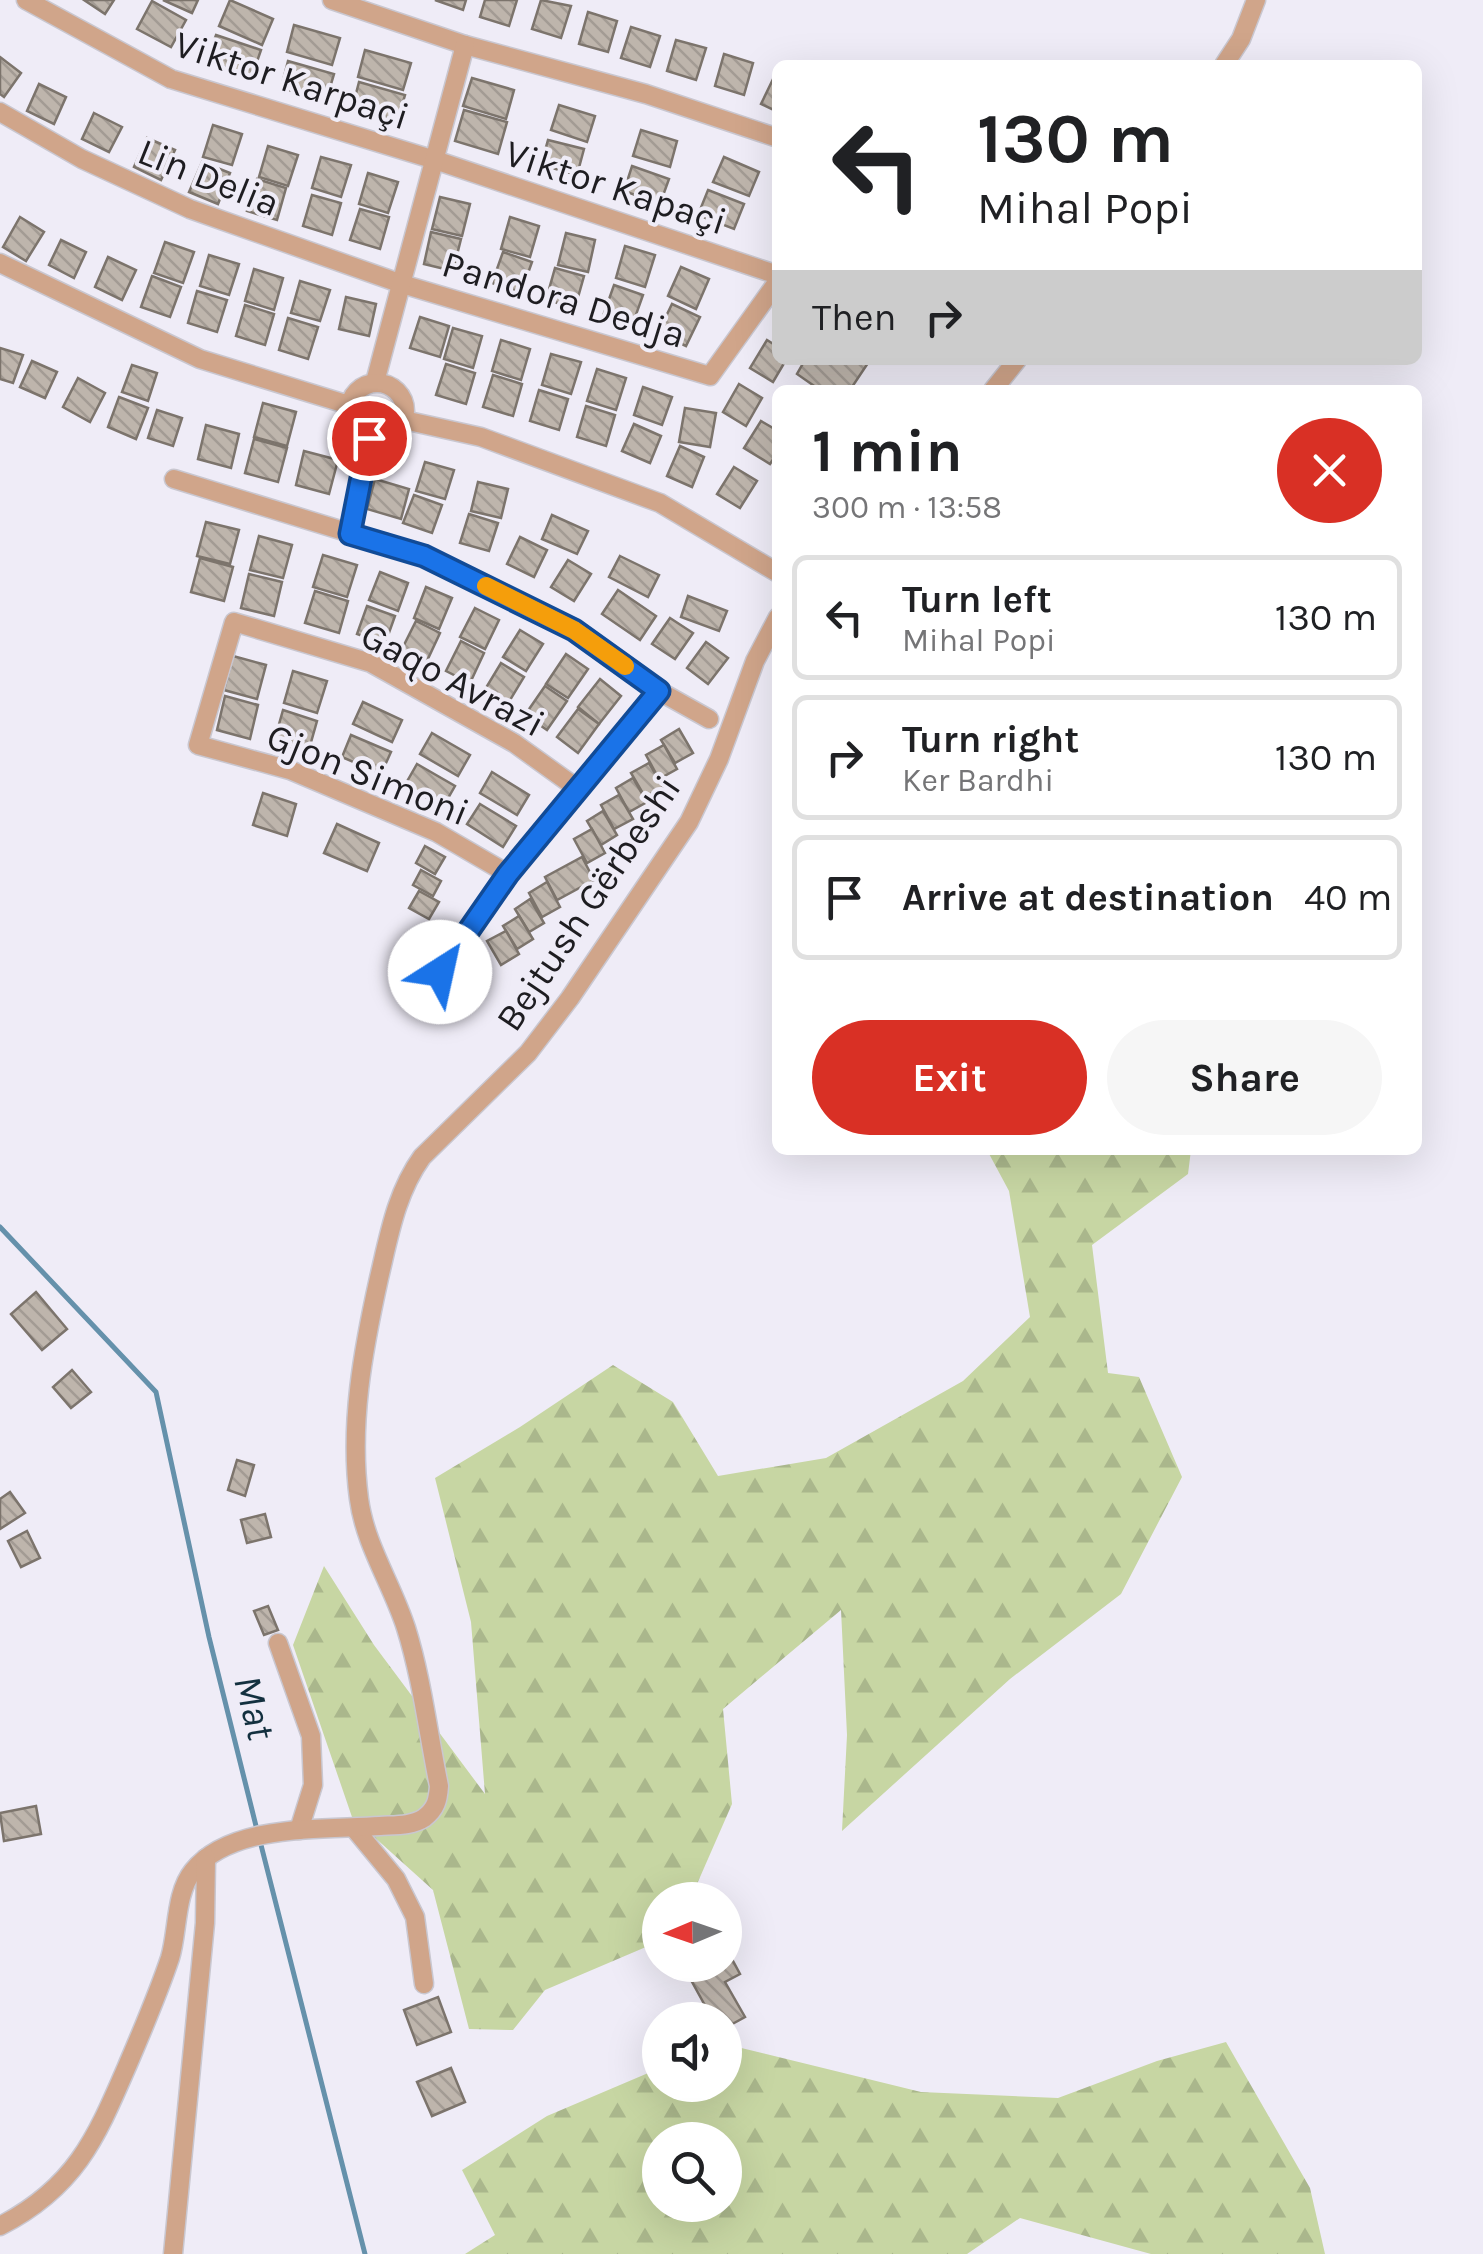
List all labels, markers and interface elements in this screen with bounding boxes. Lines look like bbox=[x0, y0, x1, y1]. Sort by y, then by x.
street label: Viktor Karpaçi bbox=[169, 21, 415, 140]
text: 130 m bbox=[977, 98, 1174, 180]
icon: left bbox=[812, 100, 942, 230]
street label: Lin Delia bbox=[132, 129, 286, 226]
street label: Viktor Kapaçi bbox=[500, 131, 732, 244]
text: Mihal Popi bbox=[977, 182, 1193, 234]
street label: Pandora Dedja bbox=[437, 241, 691, 358]
icon: right bbox=[916, 290, 971, 345]
text: Then bbox=[812, 295, 896, 340]
pin bbox=[327, 396, 412, 481]
icon: arrive bbox=[342, 411, 397, 466]
text: 1 min bbox=[812, 416, 963, 486]
button: close bbox=[1277, 418, 1382, 523]
text: 300 m · 13:58 bbox=[812, 489, 1002, 526]
text: Turn left bbox=[902, 577, 1052, 622]
icon: left bbox=[817, 590, 872, 645]
text: 130 m bbox=[1275, 595, 1377, 640]
street label: Gaqo Avrazi bbox=[353, 612, 552, 747]
text: Mihal Popi bbox=[902, 622, 1056, 659]
street label: Gjon Simoni bbox=[260, 714, 475, 835]
text: Turn right bbox=[902, 717, 1079, 762]
icon: right bbox=[817, 730, 872, 785]
text: 130 m bbox=[1275, 735, 1377, 780]
text: Ker Bardhi bbox=[902, 762, 1054, 799]
street label: Bejtush Gërbeshi bbox=[486, 767, 690, 1039]
icon: arrive bbox=[817, 870, 872, 925]
text: Arrive at destination bbox=[902, 875, 1274, 920]
text: 40 m bbox=[1304, 875, 1392, 920]
position arrow bbox=[388, 920, 492, 1024]
button: Exit bbox=[812, 1020, 1087, 1135]
button: Share bbox=[1107, 1020, 1382, 1135]
water label: Mat bbox=[224, 1670, 285, 1744]
north arrow bbox=[642, 1882, 742, 1982]
map controls bbox=[642, 1882, 742, 2222]
button: sound bbox=[642, 2002, 742, 2102]
button: search bbox=[642, 2122, 742, 2222]

